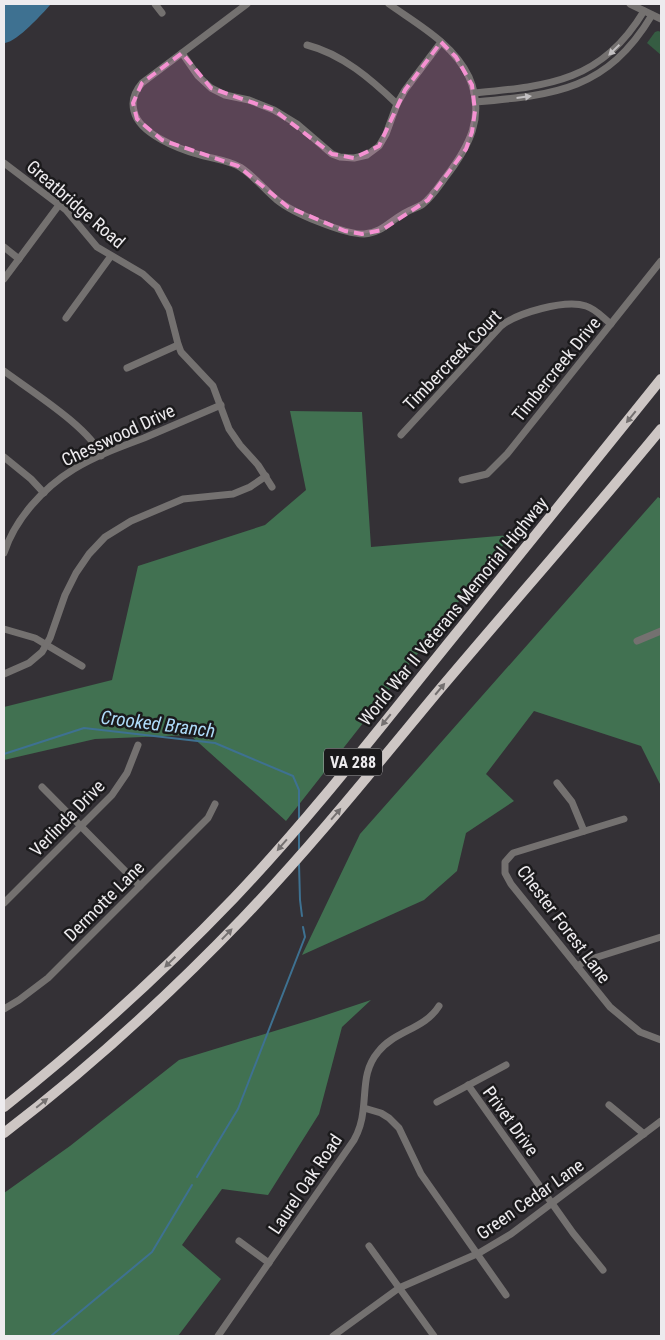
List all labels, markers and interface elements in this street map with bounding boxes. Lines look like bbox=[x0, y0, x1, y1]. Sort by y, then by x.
one-way arrow bbox=[608, 43, 620, 55]
one-way arrow bbox=[516, 93, 532, 101]
street label: Greatbridge Road bbox=[23, 156, 129, 252]
street label: Timbercreek Court bbox=[399, 305, 505, 415]
street label: Timbercreek Drive bbox=[507, 313, 605, 425]
street label: Chesswood Drive bbox=[58, 400, 178, 470]
one-way arrow bbox=[625, 410, 636, 423]
street label: World War II Veterans Memorial Highway bbox=[354, 492, 552, 730]
one-way arrow bbox=[435, 683, 446, 696]
water label: Crooked Branch bbox=[99, 706, 217, 742]
one-way arrow bbox=[381, 713, 392, 726]
road number: VA 288 bbox=[324, 749, 382, 776]
street label: Verlinda Drive bbox=[25, 775, 109, 861]
one-way arrow bbox=[330, 808, 341, 821]
one-way arrow bbox=[277, 839, 288, 851]
street label: Dermotte Lane bbox=[60, 857, 148, 945]
street label: Chester Forest Lane bbox=[513, 861, 615, 987]
one-way arrow bbox=[221, 929, 233, 941]
one-way arrow bbox=[164, 956, 176, 968]
street label: Privet Drive bbox=[479, 1082, 543, 1160]
one-way arrow bbox=[35, 1097, 48, 1108]
street label: Laurel Oak Road bbox=[264, 1130, 346, 1238]
street label: Green Cedar Lane bbox=[472, 1154, 588, 1244]

